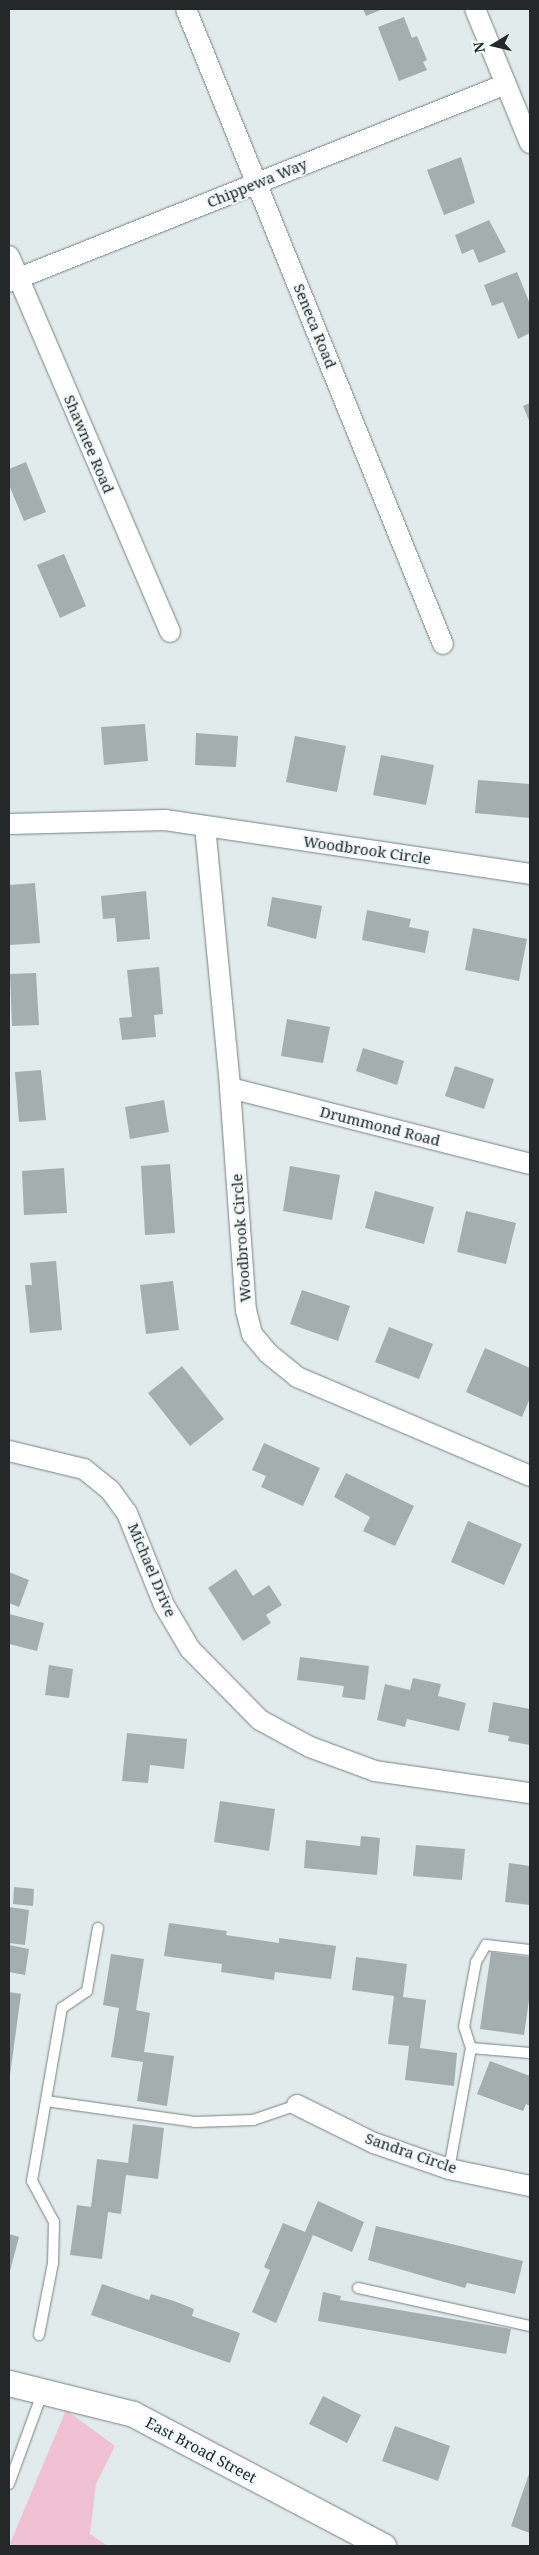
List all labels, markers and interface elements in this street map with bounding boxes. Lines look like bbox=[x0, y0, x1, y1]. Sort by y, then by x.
north arrow bbox=[469, 20, 519, 70]
text: N bbox=[468, 40, 489, 54]
street label: Chippewa Way bbox=[204, 155, 310, 211]
street label: Seneca Road bbox=[290, 281, 340, 371]
street label: Shawnee Road bbox=[60, 392, 118, 496]
street label: Woodbrook Circle bbox=[302, 832, 432, 868]
street label: Drummond Road bbox=[318, 1102, 442, 1150]
street label: Woodbrook Circle bbox=[228, 1173, 254, 1303]
street label: Michael Drive bbox=[124, 1520, 180, 1620]
street label: Sandra Circle bbox=[363, 2129, 459, 2177]
street label: East Broad Street bbox=[143, 2413, 259, 2487]

